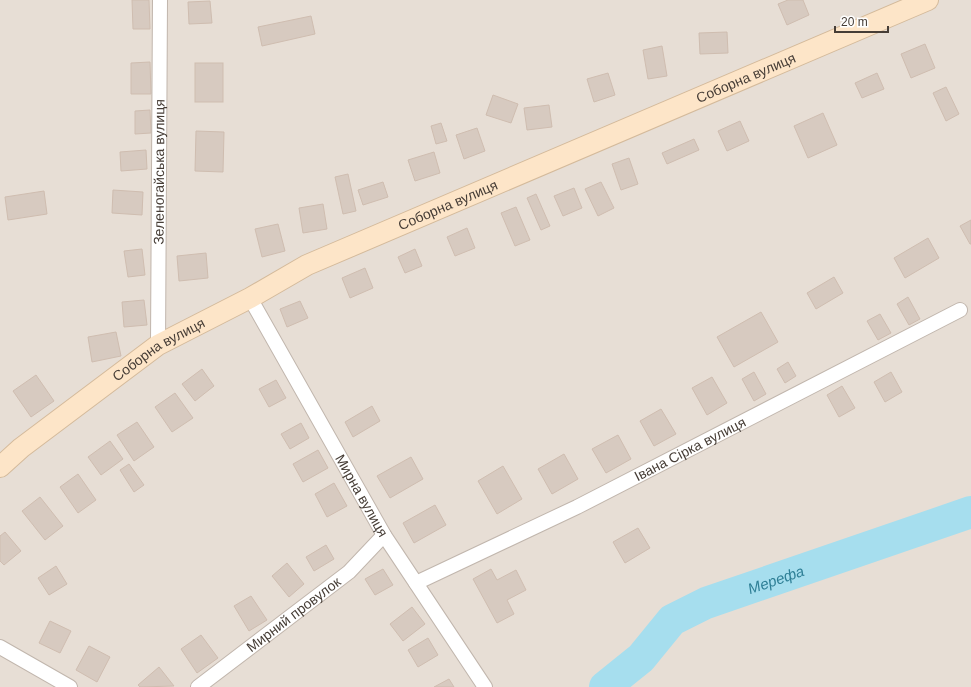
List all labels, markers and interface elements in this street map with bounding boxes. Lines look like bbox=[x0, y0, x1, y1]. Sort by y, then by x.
scale bar bbox=[835, 8, 888, 34]
text: 20 m bbox=[841, 15, 868, 29]
street label: Соборна вулиця bbox=[694, 49, 798, 106]
street label: Зеленогайська вулиця bbox=[151, 99, 167, 245]
street label: Соборна вулиця bbox=[396, 177, 500, 233]
street label: Соборна вулиця bbox=[109, 314, 208, 384]
street label: Івана Сірка вулиця bbox=[632, 414, 748, 484]
street label: Мирна вулиця bbox=[332, 452, 391, 540]
water label: Мерефа bbox=[745, 562, 806, 597]
street label: Мирний провулок bbox=[243, 573, 344, 655]

